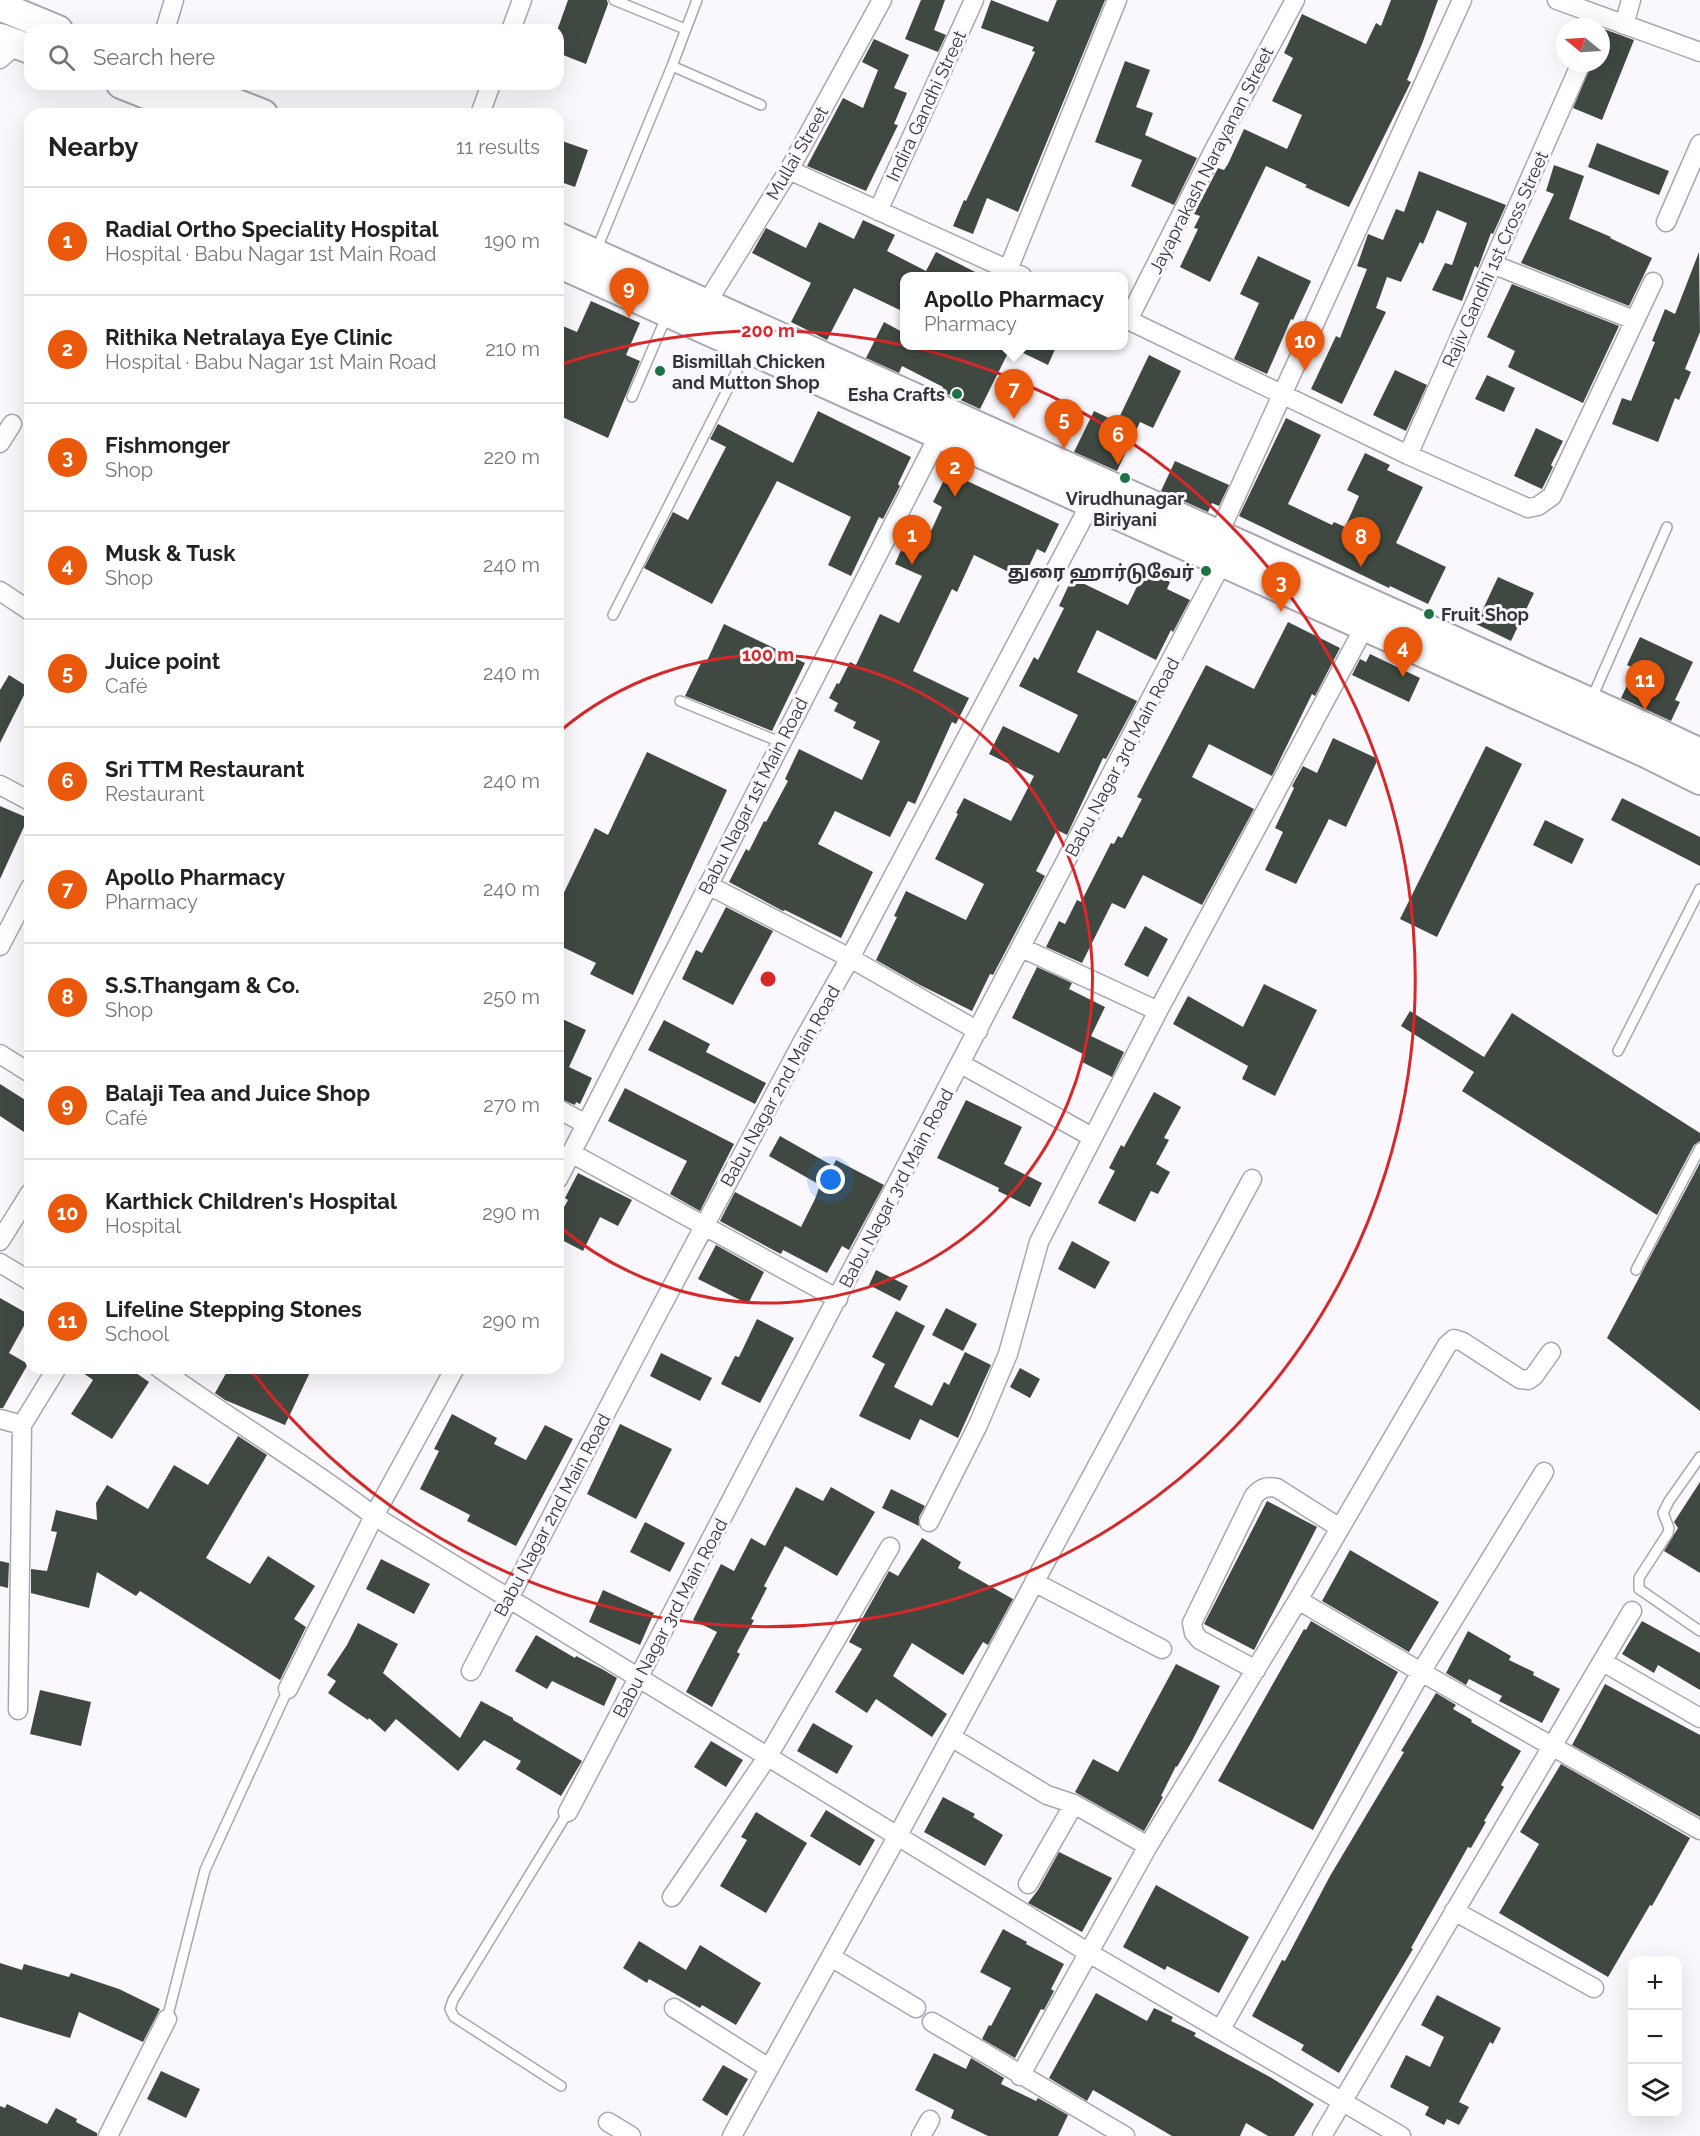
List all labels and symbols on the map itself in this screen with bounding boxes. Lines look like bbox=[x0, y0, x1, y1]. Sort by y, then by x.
north arrow bbox=[1556, 18, 1610, 72]
street label: Indira Gandhi Street bbox=[882, 27, 970, 185]
street label: Jayaprakash Narayanan Street bbox=[1145, 43, 1277, 277]
street label: Mullai Street bbox=[762, 103, 832, 203]
street label: Rajiv Gandhi 1st Cross Street bbox=[1438, 148, 1552, 370]
pin: 9 bbox=[610, 268, 648, 318]
text: 200 m bbox=[741, 320, 795, 341]
pin: 10 bbox=[1286, 322, 1324, 371]
place label: Bismillah Chicken and Mutton Shop bbox=[672, 351, 825, 393]
marker: Bismillah Chicken and Mutton Shop bbox=[653, 364, 667, 378]
pin: 7 bbox=[994, 370, 1034, 419]
place label: Esha Crafts bbox=[848, 384, 945, 405]
marker: Esha Crafts bbox=[950, 387, 964, 401]
pin: 5 bbox=[1044, 400, 1084, 449]
pin: 6 bbox=[1098, 416, 1138, 465]
pin: 2 bbox=[936, 448, 974, 497]
marker: Virudhunagar Biriyani bbox=[1118, 471, 1132, 485]
place label: Virudhunagar Biriyani bbox=[1066, 488, 1184, 530]
pin: 1 bbox=[892, 516, 932, 565]
pin: 8 bbox=[1342, 518, 1380, 567]
place label: துரை ஹார்டுவேர் bbox=[1008, 561, 1195, 584]
pin: 3 bbox=[1262, 562, 1300, 612]
marker: துரை ஹார்டுவேர் bbox=[1199, 564, 1213, 578]
place label: Fruit Shop bbox=[1441, 604, 1529, 625]
marker: Fruit Shop bbox=[1422, 607, 1436, 621]
pin: 4 bbox=[1384, 628, 1422, 677]
text: 100 m bbox=[742, 644, 794, 665]
street label: Babu Nagar 3rd Main Road bbox=[1061, 654, 1183, 860]
pin: 11 bbox=[1626, 660, 1664, 710]
street label: Babu Nagar 1st Main Road bbox=[694, 694, 812, 898]
centre of rings bbox=[758, 969, 778, 989]
street label: Babu Nagar 2nd Main Road bbox=[716, 982, 844, 1190]
street label: Babu Nagar 3rd Main Road bbox=[835, 1085, 957, 1291]
your location bbox=[816, 1165, 845, 1194]
street label: Babu Nagar 2nd Main Road bbox=[490, 1410, 614, 1620]
street label: Babu Nagar 3rd Main Road bbox=[609, 1515, 731, 1721]

